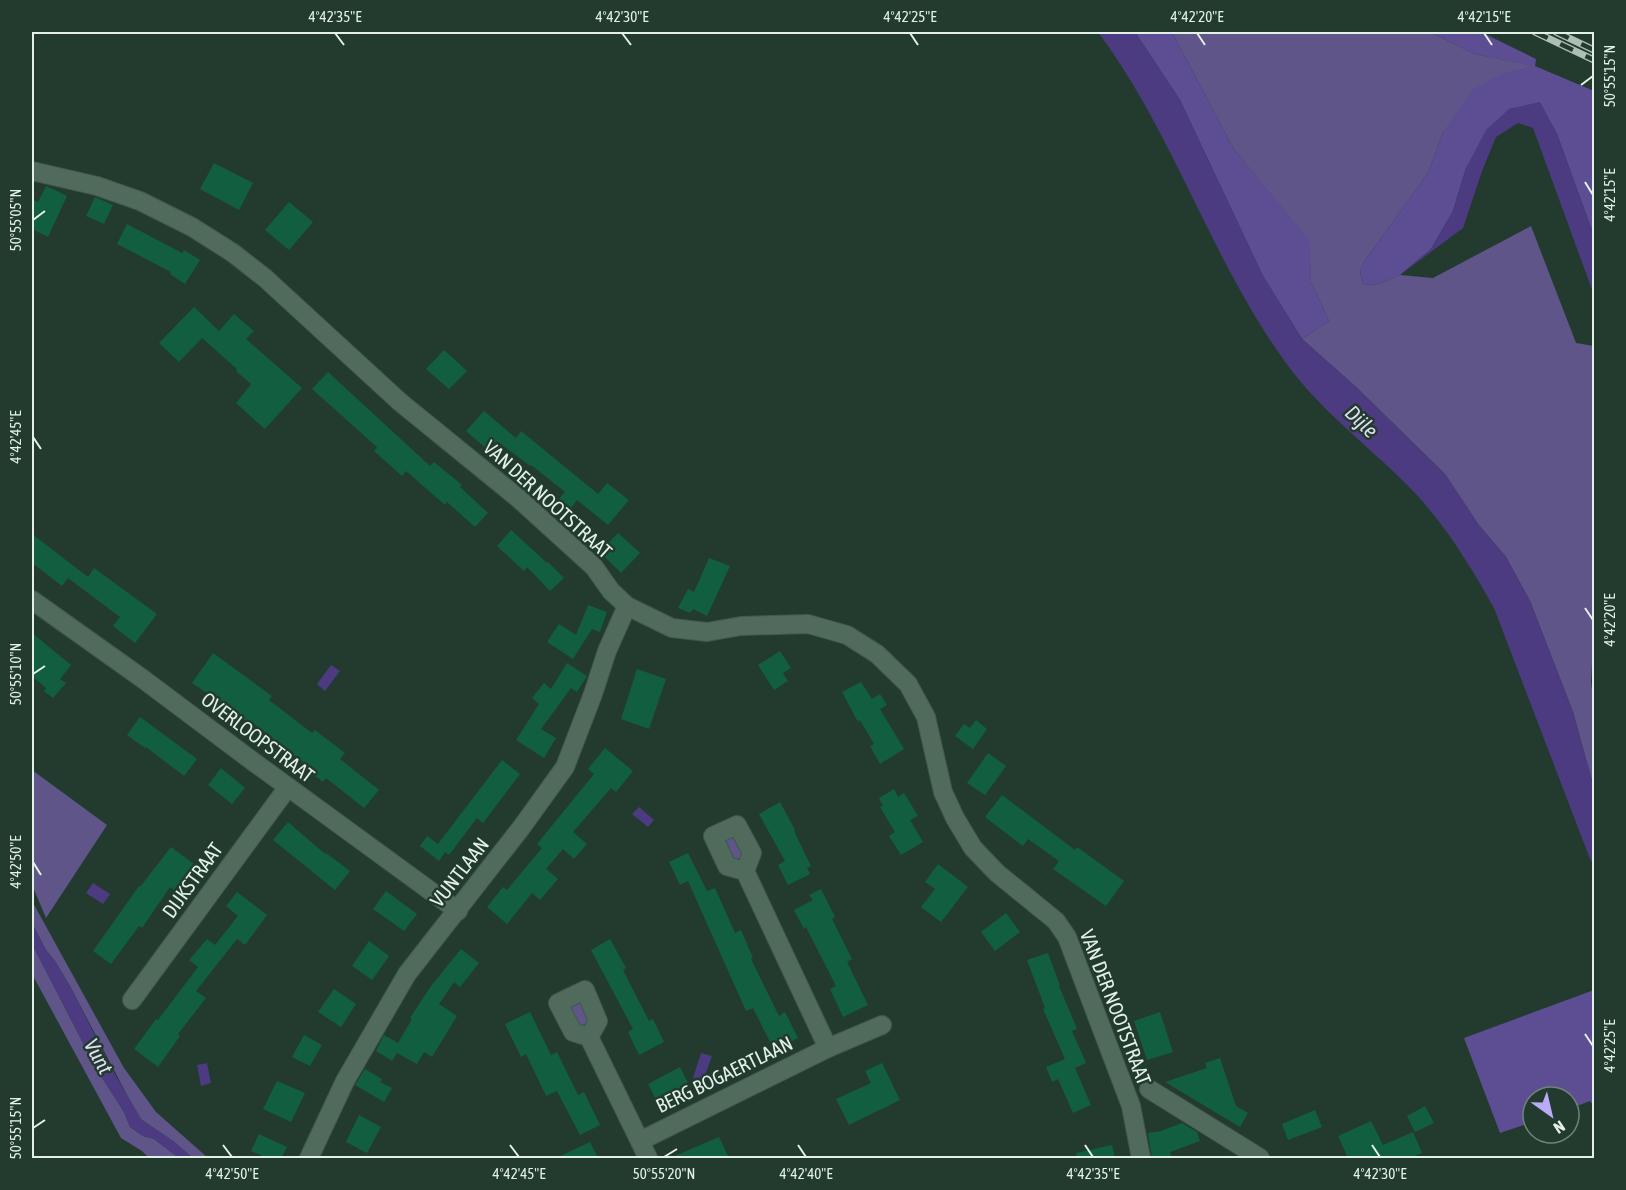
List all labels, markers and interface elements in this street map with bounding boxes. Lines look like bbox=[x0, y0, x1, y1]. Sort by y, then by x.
text: 4°42'35"E bbox=[308, 8, 362, 25]
text: 4°42'30"E bbox=[595, 8, 649, 25]
text: 4°42'25"E bbox=[883, 8, 937, 25]
text: 4°42'20"E bbox=[1170, 8, 1224, 25]
text: 4°42'15"E bbox=[1457, 8, 1511, 25]
text: 50°55'15"N bbox=[1601, 45, 1618, 107]
text: 4°42'15"E bbox=[1601, 168, 1618, 222]
text: 50°55'05"N bbox=[7, 189, 24, 251]
water label: Dijle bbox=[1341, 400, 1383, 442]
text: 4°42'45"E bbox=[7, 410, 24, 464]
street label: VAN DER NOOTSTRAAT bbox=[479, 435, 617, 563]
text: 4°42'20"E bbox=[1601, 593, 1618, 647]
text: 50°55'10"N bbox=[7, 643, 24, 705]
street label: OVERLOOPSTRAAT bbox=[197, 687, 319, 787]
street label: VUNTLAAN bbox=[425, 833, 493, 911]
text: 4°42'50"E bbox=[7, 835, 24, 889]
street label: DIJKSTRAAT bbox=[157, 838, 227, 922]
street label: VAN DER NOOTSTRAAT bbox=[1076, 926, 1156, 1088]
text: 4°42'25"E bbox=[1601, 1019, 1618, 1073]
street label: BERG BOGAERTLAAN bbox=[652, 1031, 796, 1117]
water label: Vunt bbox=[80, 1034, 118, 1078]
north arrow bbox=[1521, 1085, 1581, 1145]
text: 50°55'15"N bbox=[7, 1097, 24, 1159]
text: N bbox=[1550, 1117, 1568, 1138]
text: 4°42'50"E bbox=[205, 1165, 259, 1182]
text: 4°42'45"E bbox=[492, 1165, 546, 1182]
text: 50°55'20"N bbox=[633, 1165, 695, 1182]
text: 4°42'40"E bbox=[779, 1165, 833, 1182]
text: 4°42'35"E bbox=[1066, 1165, 1120, 1182]
text: 4°42'30"E bbox=[1353, 1165, 1407, 1182]

